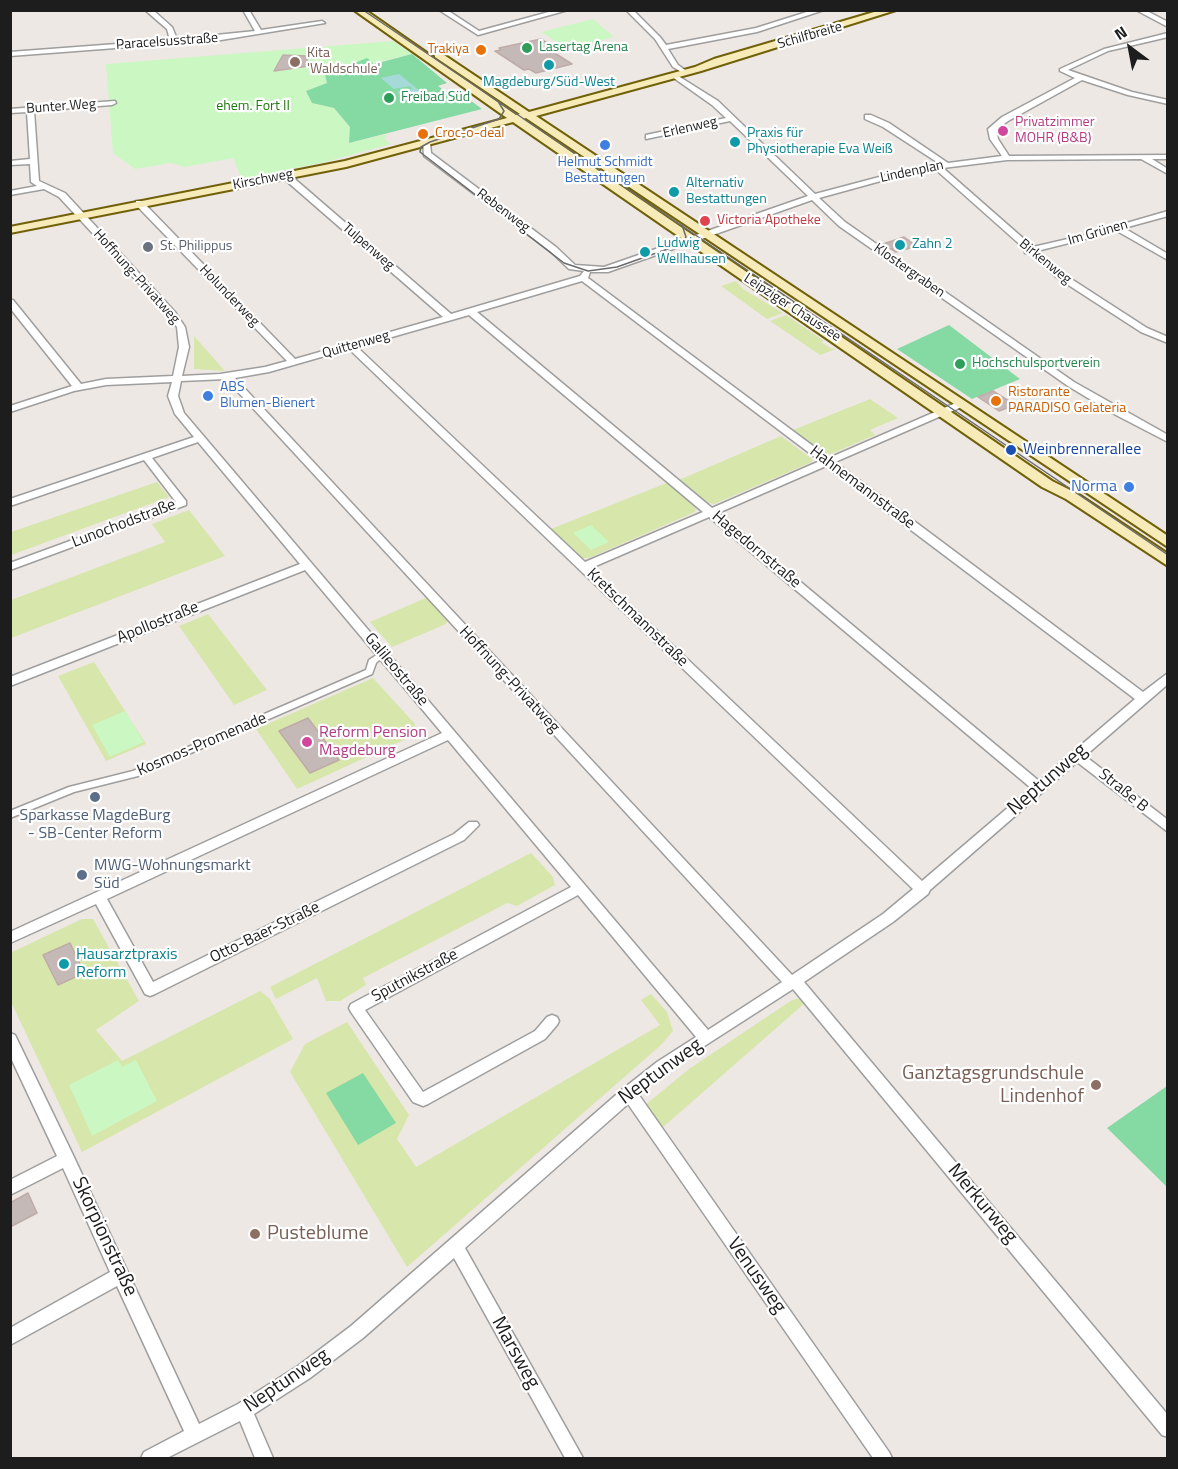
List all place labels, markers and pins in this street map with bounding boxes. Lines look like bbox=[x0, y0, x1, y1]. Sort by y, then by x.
place label: Lasertag Arena bbox=[539, 40, 628, 56]
marker: Lasertag Arena bbox=[520, 41, 534, 55]
place label: Trakiya bbox=[428, 42, 469, 58]
marker: Trakiya bbox=[474, 43, 488, 57]
place label: Kita 'Waldschule' bbox=[307, 46, 380, 78]
marker: Kita 'Waldschule' bbox=[288, 55, 302, 69]
marker: Magdeburg/Süd-West bbox=[542, 58, 556, 72]
place label: Magdeburg/Süd-West bbox=[483, 75, 615, 91]
place label: Freibad Süd bbox=[401, 90, 470, 106]
marker: Freibad Süd bbox=[382, 91, 396, 105]
place label: Privatzimmer MOHR (B&B) bbox=[1015, 115, 1095, 148]
marker: Privatzimmer MOHR (B&B) bbox=[996, 124, 1010, 138]
place label: Croc-o-deal bbox=[435, 126, 505, 142]
place label: Praxis für Physiotherapie Eva Weiß bbox=[747, 126, 893, 158]
marker: Croc-o-deal bbox=[416, 127, 430, 141]
marker: Praxis für Physiotherapie Eva Weiß bbox=[728, 135, 742, 149]
marker: Helmut Schmidt Bestattungen bbox=[598, 138, 612, 152]
place label: Helmut Schmidt Bestattungen bbox=[557, 155, 653, 188]
place label: Alternativ Bestattungen bbox=[686, 176, 767, 208]
marker: Alternativ Bestattungen bbox=[667, 185, 681, 199]
place label: Victoria Apotheke bbox=[717, 213, 821, 229]
marker: Victoria Apotheke bbox=[698, 214, 712, 228]
place label: Ludwig Wellhausen bbox=[657, 236, 726, 268]
place label: Zahn 2 bbox=[912, 237, 952, 253]
marker: Zahn 2 bbox=[893, 238, 907, 252]
place label: St. Philippus bbox=[160, 239, 232, 255]
marker: St. Philippus bbox=[141, 240, 155, 254]
marker: Ludwig Wellhausen bbox=[638, 245, 652, 259]
place label: Hochschulsportverein bbox=[972, 356, 1100, 372]
marker: Hochschulsportverein bbox=[953, 357, 967, 371]
place label: ABS Blumen-Bienert bbox=[220, 380, 315, 412]
place label: Ristorante PARADISO Gelateria bbox=[1008, 385, 1126, 418]
marker: ABS Blumen-Bienert bbox=[201, 389, 215, 403]
marker: Ristorante PARADISO Gelateria bbox=[989, 394, 1003, 408]
place label: Weinbrennerallee bbox=[1023, 440, 1141, 460]
marker: Weinbrennerallee bbox=[1004, 443, 1018, 457]
place label: Norma bbox=[1071, 477, 1117, 497]
marker: Norma bbox=[1122, 480, 1136, 494]
place label: Reform Pension Magdeburg bbox=[319, 723, 427, 761]
marker: Reform Pension Magdeburg bbox=[300, 735, 314, 749]
marker: Sparkasse MagdeBurg - SB-Center Reform bbox=[88, 790, 102, 804]
place label: Sparkasse MagdeBurg - SB-Center Reform bbox=[20, 806, 170, 844]
place label: MWG-Wohnungsmarkt Süd bbox=[94, 856, 251, 894]
marker: MWG-Wohnungsmarkt Süd bbox=[75, 868, 89, 882]
place label: Hausarztpraxis Reform bbox=[76, 945, 177, 983]
marker: Hausarztpraxis Reform bbox=[57, 957, 71, 971]
place label: Ganztagsgrundschule Lindenhof bbox=[902, 1062, 1084, 1109]
marker: Ganztagsgrundschule Lindenhof bbox=[1089, 1078, 1103, 1092]
place label: Pusteblume bbox=[267, 1222, 368, 1246]
marker: Pusteblume bbox=[248, 1227, 262, 1241]

